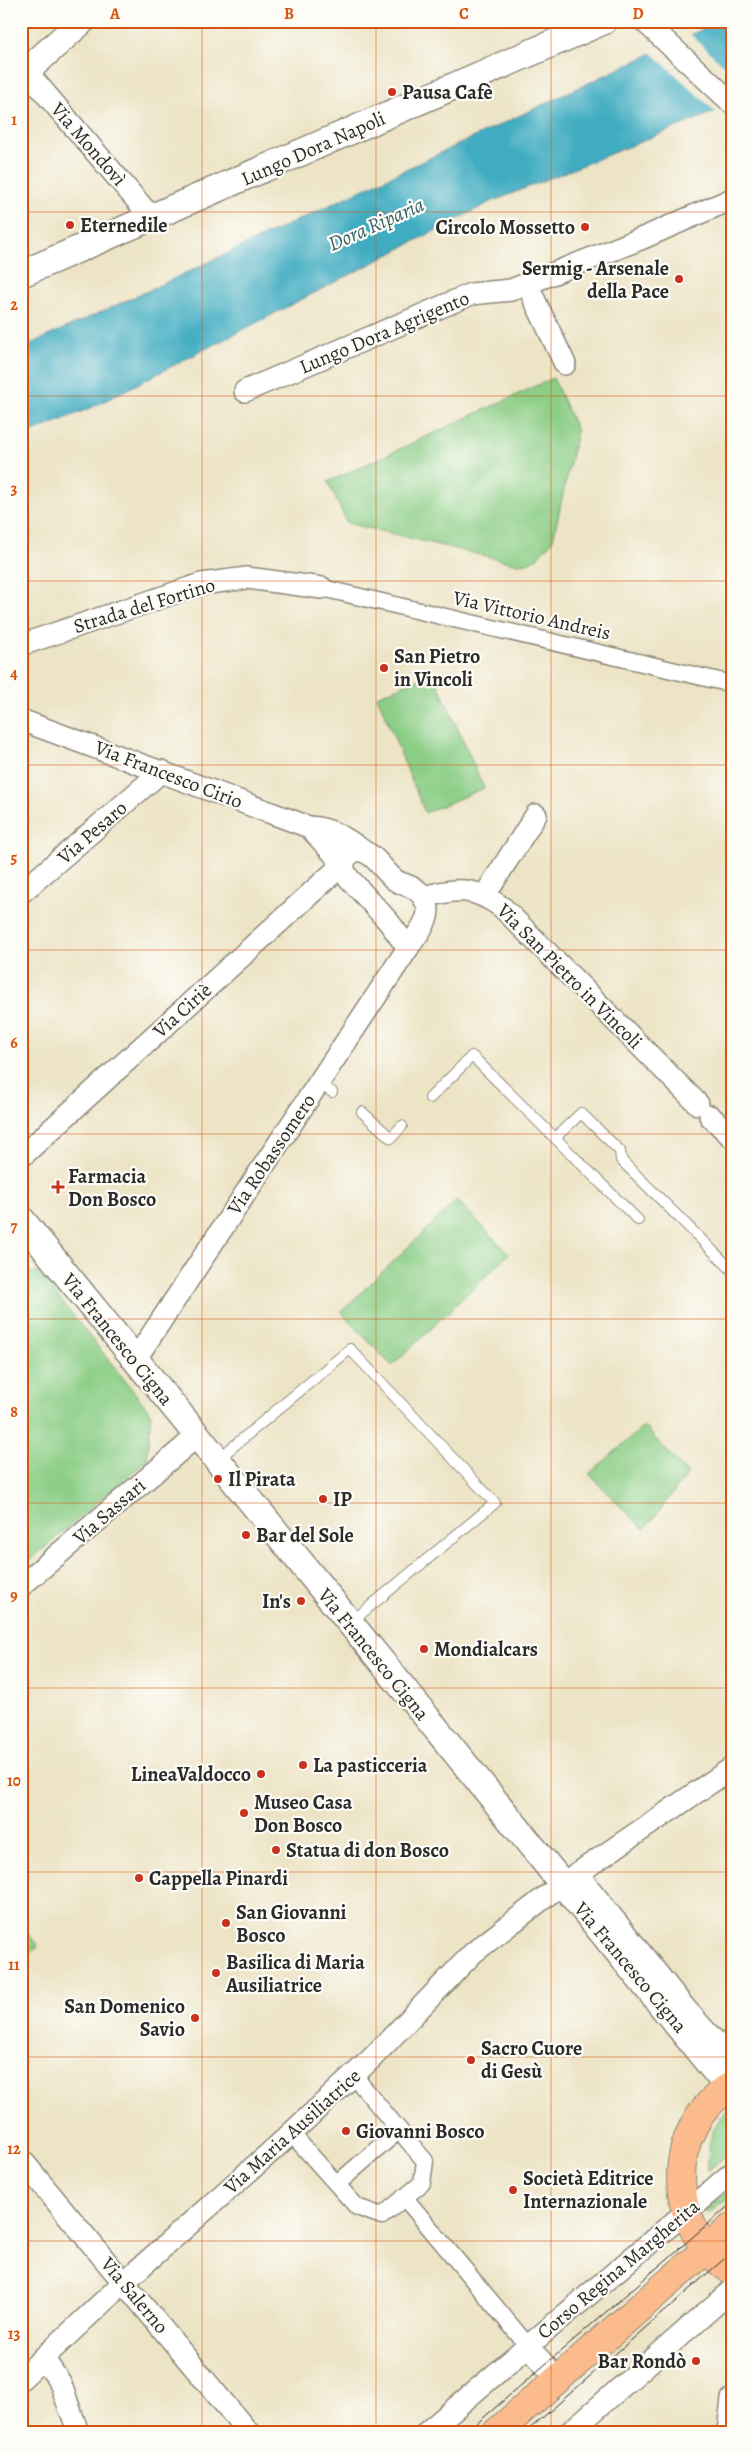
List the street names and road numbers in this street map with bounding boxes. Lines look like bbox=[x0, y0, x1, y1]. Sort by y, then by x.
street label: Via Mondovì bbox=[44, 96, 133, 192]
street label: Lungo Dora Napoli bbox=[237, 105, 389, 192]
street label: Lungo Dora Agrigento bbox=[295, 284, 473, 380]
street label: Strada del Fortino bbox=[70, 571, 218, 640]
street label: Via Vittorio Andreis bbox=[450, 584, 613, 647]
street label: Via Francesco Cirio bbox=[90, 734, 247, 815]
street label: Via Pesaro bbox=[51, 795, 133, 871]
street label: Via San Pietro in Vincoli bbox=[490, 897, 648, 1055]
street label: Via Ciriè bbox=[146, 977, 218, 1045]
street label: Via Robassomero bbox=[220, 1088, 322, 1221]
street label: Via Francesco Cigna bbox=[55, 1267, 180, 1412]
street label: Via Sassari bbox=[66, 1472, 152, 1551]
street label: Via Francesco Cigna bbox=[311, 1582, 436, 1727]
street label: Via Francesco Cigna bbox=[567, 1895, 694, 2039]
street label: Via Maria Ausiliatrice bbox=[217, 2063, 367, 2201]
street label: Corso Regina Margherita bbox=[531, 2193, 706, 2345]
street label: Via Salerno bbox=[94, 2251, 175, 2339]

